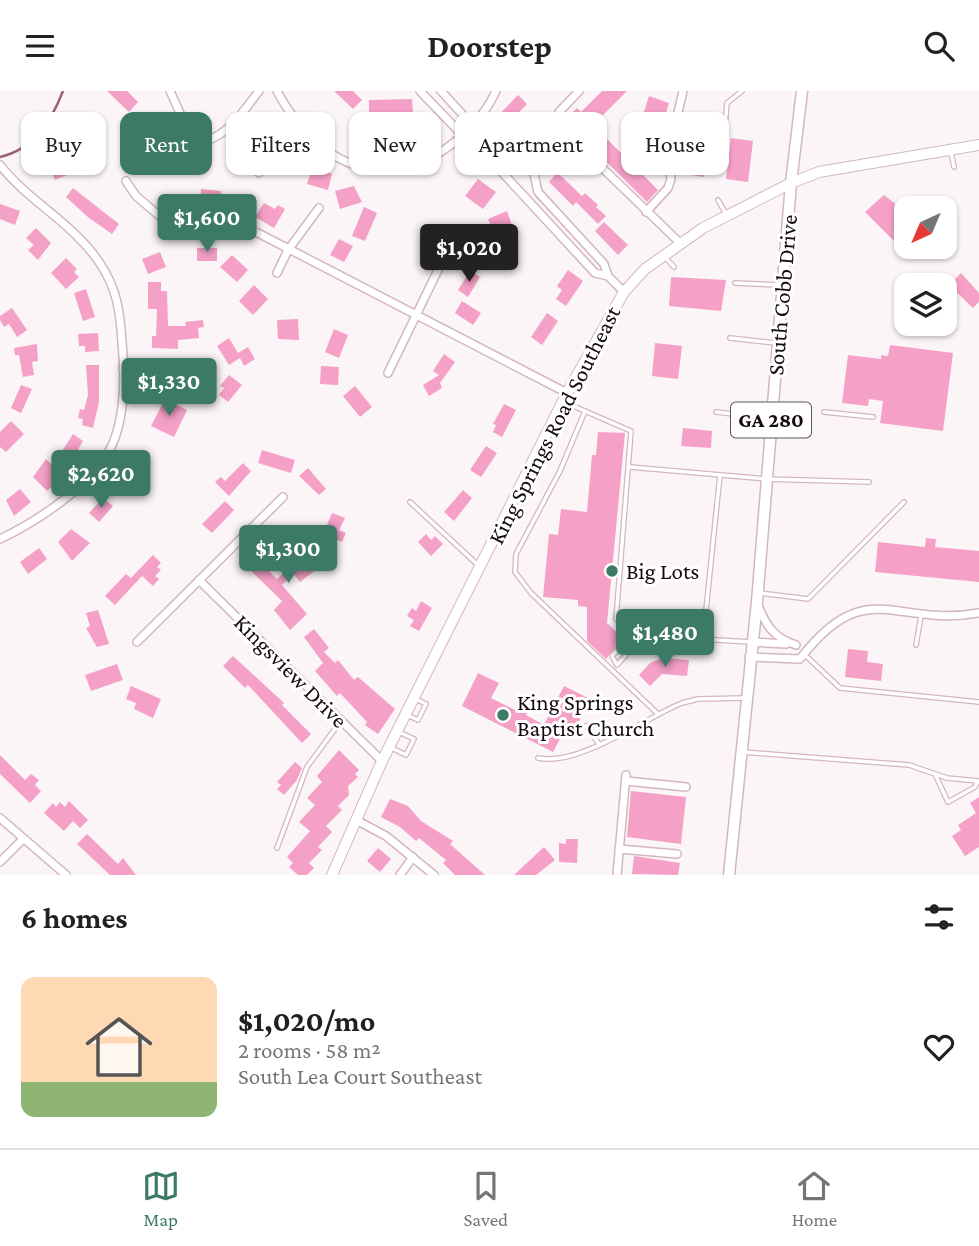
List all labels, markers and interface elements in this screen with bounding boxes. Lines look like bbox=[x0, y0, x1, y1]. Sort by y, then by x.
icon: menu bbox=[21, 27, 59, 65]
icon: search bbox=[920, 27, 958, 65]
text: Doorstep bbox=[427, 28, 552, 64]
chip: Buy bbox=[21, 112, 106, 175]
chip: Rent bbox=[120, 112, 212, 175]
chip: Filters bbox=[226, 112, 335, 175]
chip: New bbox=[349, 112, 441, 175]
chip: Apartment bbox=[455, 112, 607, 175]
chip: House bbox=[621, 112, 729, 175]
pin: $1,600 bbox=[150, 195, 264, 254]
north arrow bbox=[894, 196, 957, 259]
map controls bbox=[894, 196, 957, 336]
text: $1,600 bbox=[174, 204, 240, 230]
street label: South Cobb Drive bbox=[762, 213, 802, 377]
pin: $1,020 bbox=[412, 225, 526, 284]
text: $1,020 bbox=[436, 234, 502, 260]
button: layers bbox=[894, 273, 957, 336]
street label: King Springs Road Southeast bbox=[483, 301, 626, 548]
pin: $1,330 bbox=[112, 359, 226, 418]
text: $1,330 bbox=[138, 368, 200, 394]
road number: GA 280 bbox=[731, 403, 811, 437]
pin: $2,620 bbox=[44, 451, 158, 510]
text: $2,620 bbox=[67, 460, 135, 486]
pin: $1,300 bbox=[231, 525, 345, 585]
text: $1,300 bbox=[255, 535, 321, 561]
place label: Big Lots bbox=[626, 558, 699, 584]
marker: Big Lots bbox=[604, 563, 620, 579]
street label: Kingsview Drive bbox=[229, 609, 353, 733]
pin: $1,480 bbox=[608, 609, 722, 669]
text: $1,480 bbox=[632, 619, 698, 645]
place label: King Springs Baptist Church bbox=[517, 689, 654, 741]
marker: King Springs Baptist Church bbox=[495, 707, 511, 723]
icon: filters bbox=[920, 898, 958, 936]
text: 6 homes bbox=[21, 901, 128, 934]
text: $1,020/mo bbox=[238, 1004, 375, 1037]
icon: home bbox=[77, 1005, 161, 1089]
icon: heart bbox=[920, 1028, 958, 1066]
text: 2 rooms · 58 m² bbox=[238, 1037, 380, 1063]
text: South Lea Court Southeast bbox=[238, 1063, 482, 1089]
tab: Map bbox=[142, 1167, 180, 1230]
tab: Saved bbox=[463, 1167, 508, 1230]
tab: Home bbox=[792, 1167, 837, 1230]

